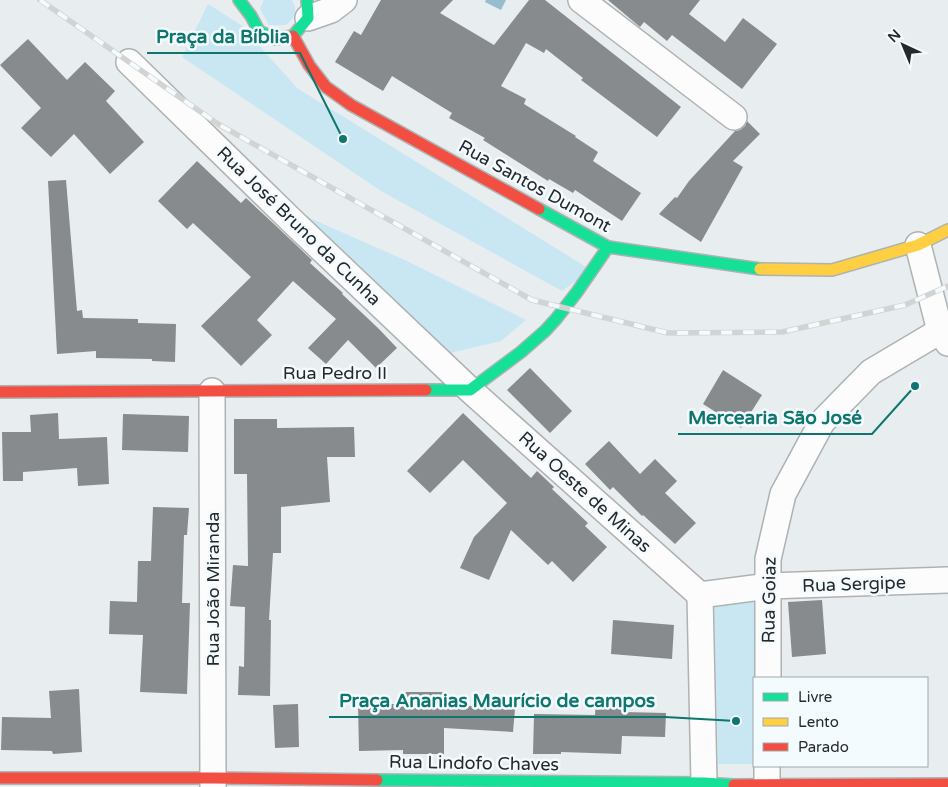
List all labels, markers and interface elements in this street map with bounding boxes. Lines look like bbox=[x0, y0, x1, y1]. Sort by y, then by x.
callout: Praça da Bíblia bbox=[147, 19, 300, 53]
north arrow bbox=[878, 20, 928, 70]
text: Praça da Bíblia bbox=[156, 26, 290, 49]
text: N bbox=[884, 26, 904, 46]
street label: Rua Santos Dumont bbox=[455, 135, 615, 237]
street label: Rua José Bruno da Cunha bbox=[212, 142, 386, 310]
street label: Rua Pedro II bbox=[283, 362, 387, 384]
callout: Mercearia São José bbox=[678, 400, 872, 434]
text: Mercearia São José bbox=[688, 407, 862, 429]
street label: Rua Oeste de Minas bbox=[514, 427, 656, 557]
street label: Rua João Miranda bbox=[202, 512, 224, 666]
street label: Rua Goiaz bbox=[757, 556, 781, 644]
street label: Rua Sergipe bbox=[802, 571, 906, 597]
legend bbox=[753, 677, 928, 767]
callout: Praça Ananias Maurício de campos bbox=[329, 683, 665, 717]
text: Livre bbox=[798, 688, 832, 706]
text: Praça Ananias Maurício de campos bbox=[339, 690, 655, 713]
text: Lento bbox=[798, 713, 839, 731]
text: Parado bbox=[798, 738, 849, 756]
street label: Rua Lindofo Chaves bbox=[389, 751, 559, 775]

